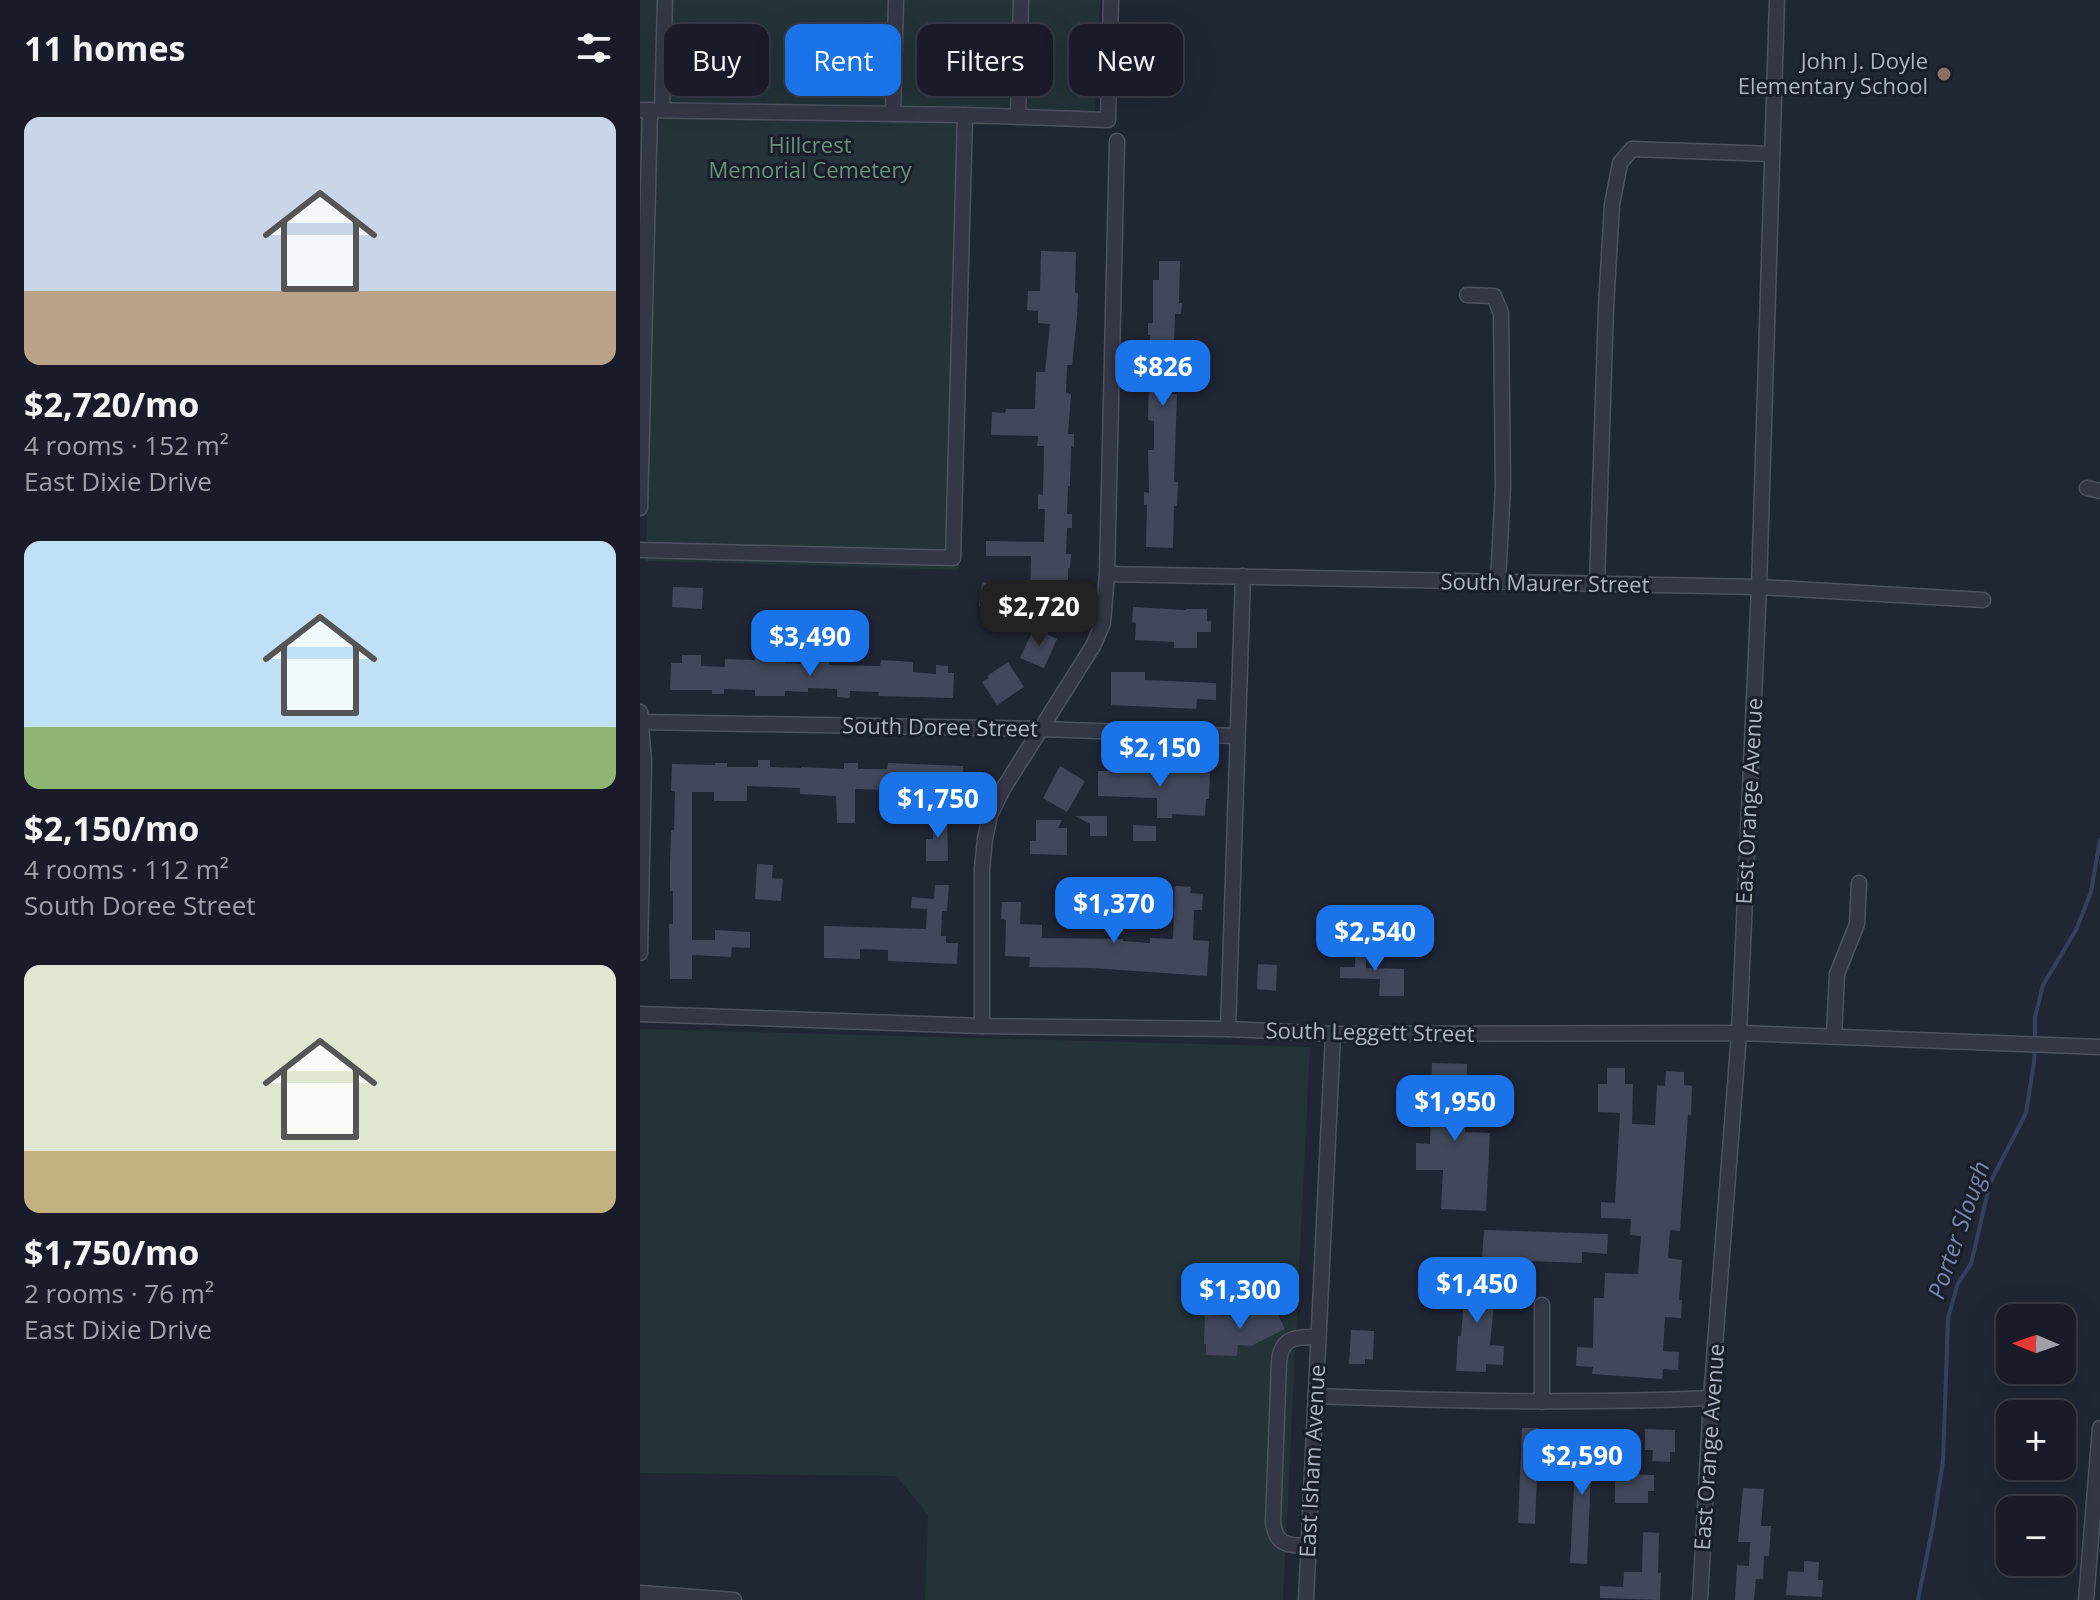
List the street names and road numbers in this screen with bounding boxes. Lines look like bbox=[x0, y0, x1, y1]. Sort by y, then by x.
street label: South Maurer Street bbox=[1440, 565, 1650, 599]
street label: East Orange Avenue bbox=[1728, 697, 1768, 905]
street label: South Doree Street bbox=[842, 709, 1038, 743]
street label: South Leggett Street bbox=[1265, 1014, 1475, 1048]
street label: East Orange Avenue bbox=[1686, 1343, 1730, 1551]
street label: East Isham Avenue bbox=[1291, 1364, 1331, 1558]

